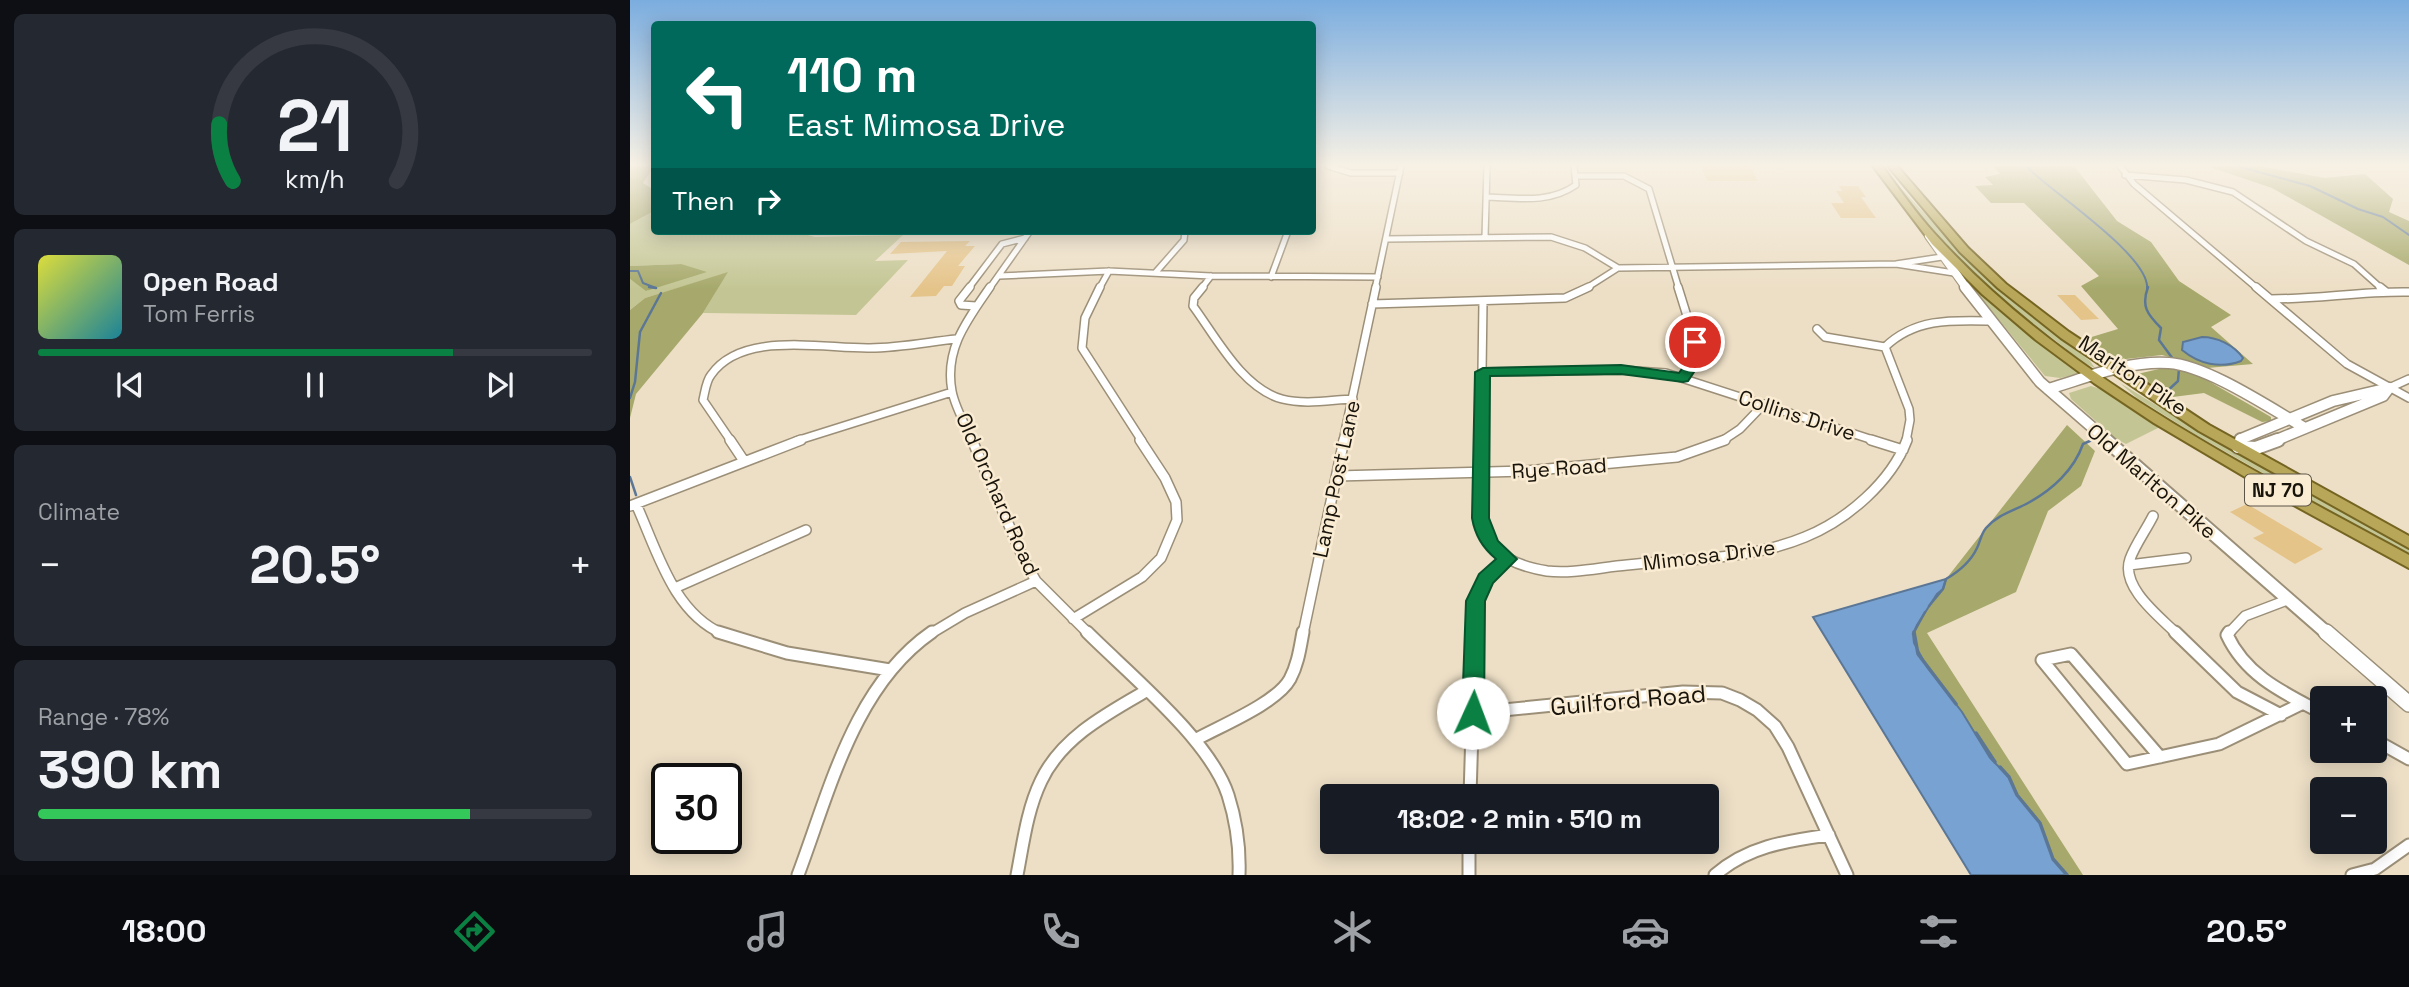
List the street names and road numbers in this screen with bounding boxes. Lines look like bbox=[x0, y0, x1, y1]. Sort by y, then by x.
street label: Marlton Pike bbox=[2074, 329, 2192, 421]
street label: Collins Drive bbox=[1735, 383, 1859, 447]
street label: Lamp Post Lane bbox=[1306, 398, 1366, 560]
street label: Old Orchard Road bbox=[950, 408, 1046, 580]
street label: Old Marlton Pike bbox=[2082, 417, 2222, 545]
street label: Rye Road bbox=[1510, 451, 1608, 485]
road number: NJ 70 bbox=[2245, 475, 2311, 505]
street label: Mimosa Drive bbox=[1641, 533, 1777, 577]
street label: Guilford Road bbox=[1549, 678, 1707, 722]

